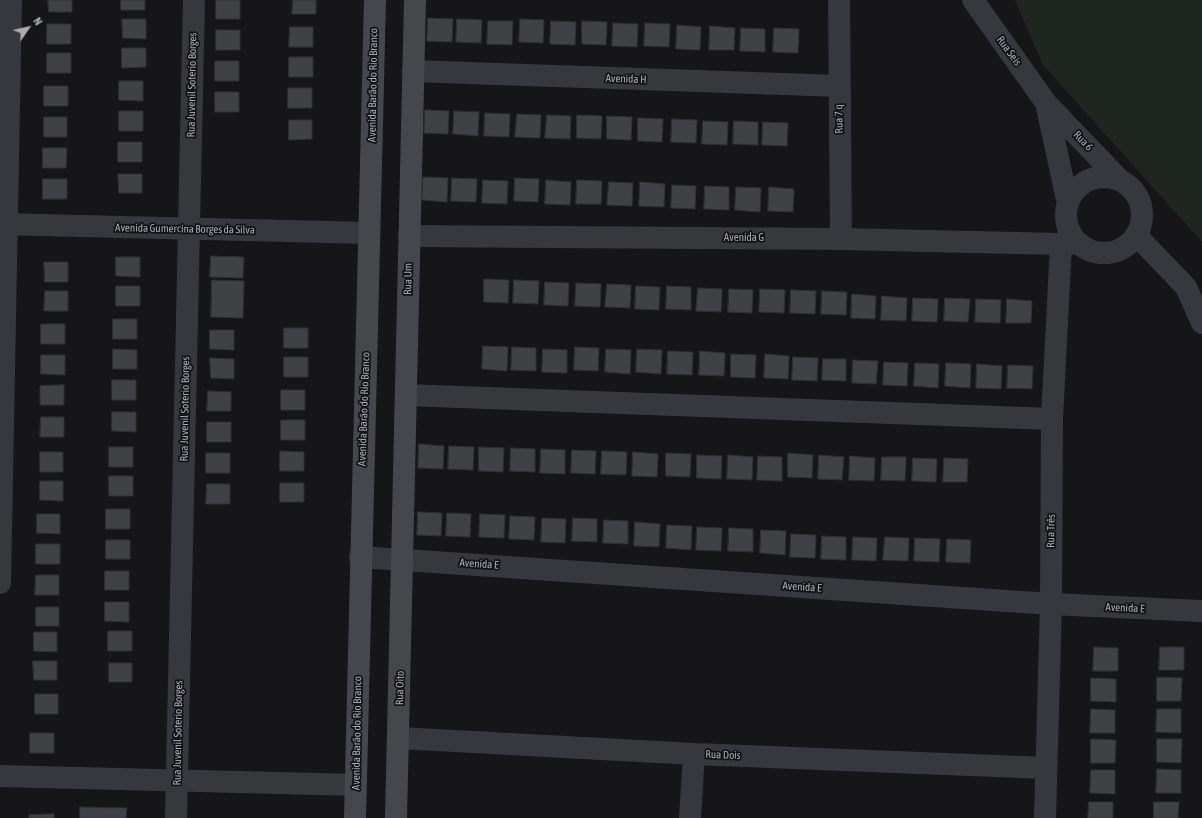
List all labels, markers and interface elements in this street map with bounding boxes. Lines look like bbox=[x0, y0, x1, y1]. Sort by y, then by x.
north arrow bbox=[8, 8, 48, 48]
text: N bbox=[31, 15, 45, 27]
street label: Avenida Barão do Rio Branco bbox=[365, 28, 381, 142]
street label: Rua Juvenil Soterio Borges bbox=[184, 32, 200, 138]
street label: Rua Seis bbox=[994, 34, 1024, 68]
street label: Avenida H bbox=[605, 72, 647, 86]
street label: Rua 7 q bbox=[832, 104, 846, 134]
street label: Rua 6 bbox=[1070, 128, 1096, 154]
street label: Avenida Gumercina Borges da Silva bbox=[115, 221, 255, 237]
street label: Avenida G bbox=[724, 231, 764, 245]
street label: Rua Um bbox=[401, 263, 415, 295]
street label: Avenida Barão do Rio Branco bbox=[355, 352, 373, 466]
street label: Rua Juvenil Soterio Borges bbox=[177, 356, 193, 462]
street label: Rua Três bbox=[1044, 514, 1058, 548]
street label: Avenida E bbox=[459, 556, 499, 572]
street label: Avenida E bbox=[782, 579, 822, 595]
street label: Avenida E bbox=[1105, 600, 1145, 616]
street label: Rua Oito bbox=[393, 671, 407, 705]
street label: Avenida Barão do Rio Branco bbox=[349, 676, 365, 790]
street label: Rua Juvenil Soterio Borges bbox=[170, 680, 186, 786]
street label: Rua Dois bbox=[705, 748, 741, 762]

